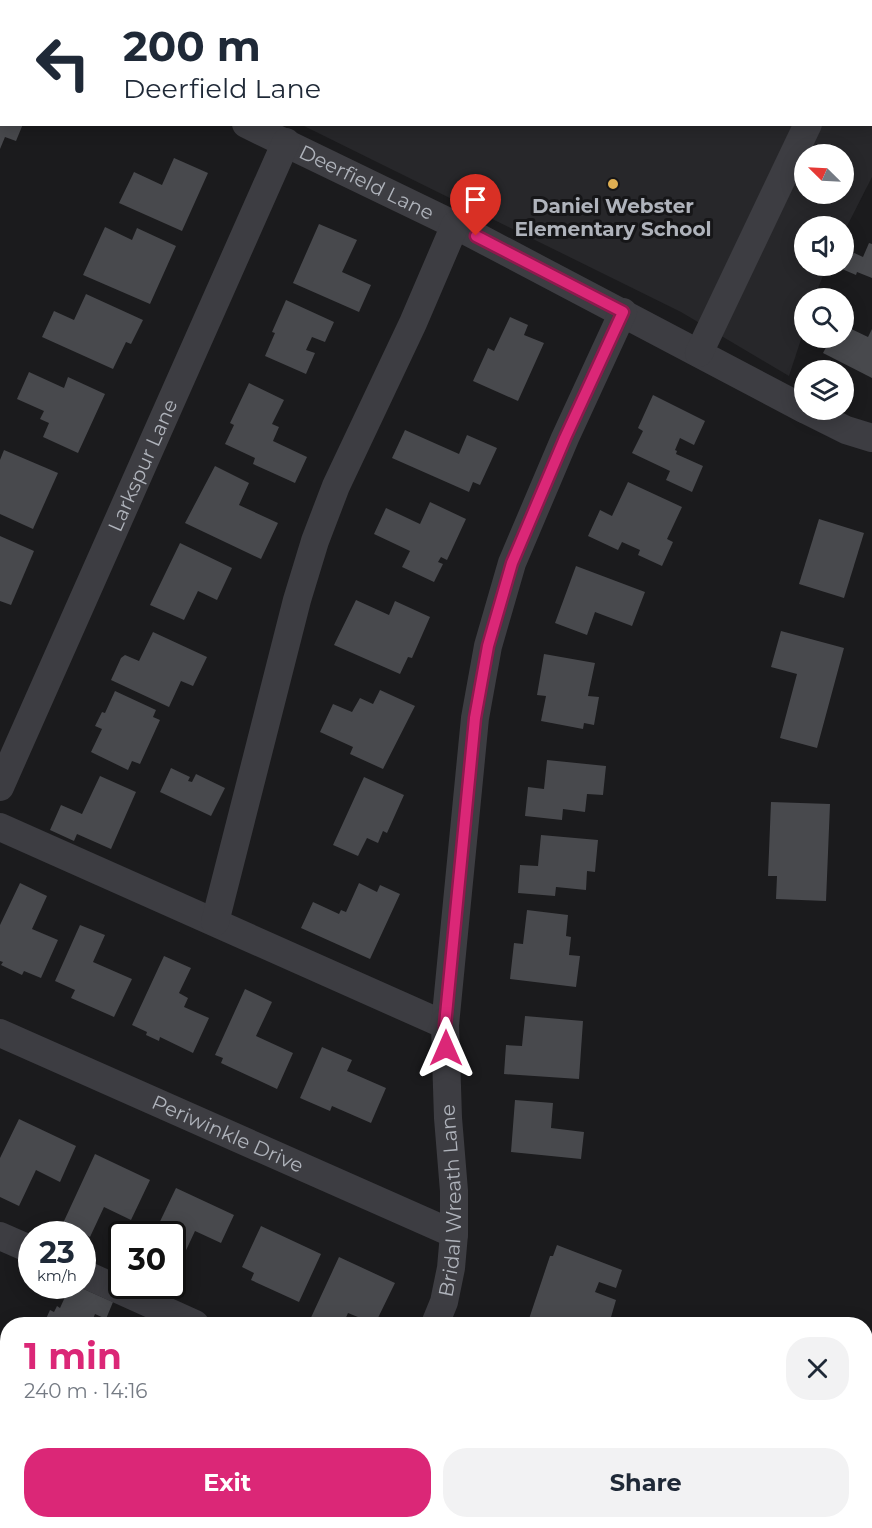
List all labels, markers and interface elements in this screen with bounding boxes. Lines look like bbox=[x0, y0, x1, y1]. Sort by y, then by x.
text: 200 m bbox=[123, 20, 261, 72]
icon: left bbox=[24, 24, 102, 102]
text: Deerfield Lane bbox=[123, 72, 321, 105]
street label: Deerfield Lane bbox=[295, 140, 438, 225]
north arrow bbox=[794, 144, 854, 204]
map controls bbox=[794, 144, 854, 420]
pin bbox=[450, 174, 501, 236]
marker: Daniel Webster Elementary School bbox=[606, 177, 620, 191]
icon: arrive bbox=[459, 183, 492, 216]
place label: Daniel Webster Elementary School bbox=[514, 194, 712, 241]
button: sound bbox=[794, 216, 854, 276]
button: search bbox=[794, 288, 854, 348]
button: layers bbox=[794, 360, 854, 420]
street label: Larkspur Lane bbox=[103, 395, 183, 535]
position arrow bbox=[414, 1016, 478, 1080]
street label: Periwinkle Drive bbox=[148, 1090, 307, 1178]
street label: Bridal Wreath Lane bbox=[433, 1104, 466, 1299]
speed limit sign: 30 bbox=[108, 1221, 186, 1299]
text: 23 bbox=[39, 1234, 75, 1271]
text: km/h bbox=[37, 1266, 77, 1285]
text: 1 min bbox=[24, 1334, 122, 1378]
button: close bbox=[786, 1337, 849, 1400]
text: 240 m · 14:16 bbox=[24, 1379, 148, 1403]
button: Exit bbox=[24, 1448, 431, 1517]
button: Share bbox=[443, 1448, 849, 1517]

